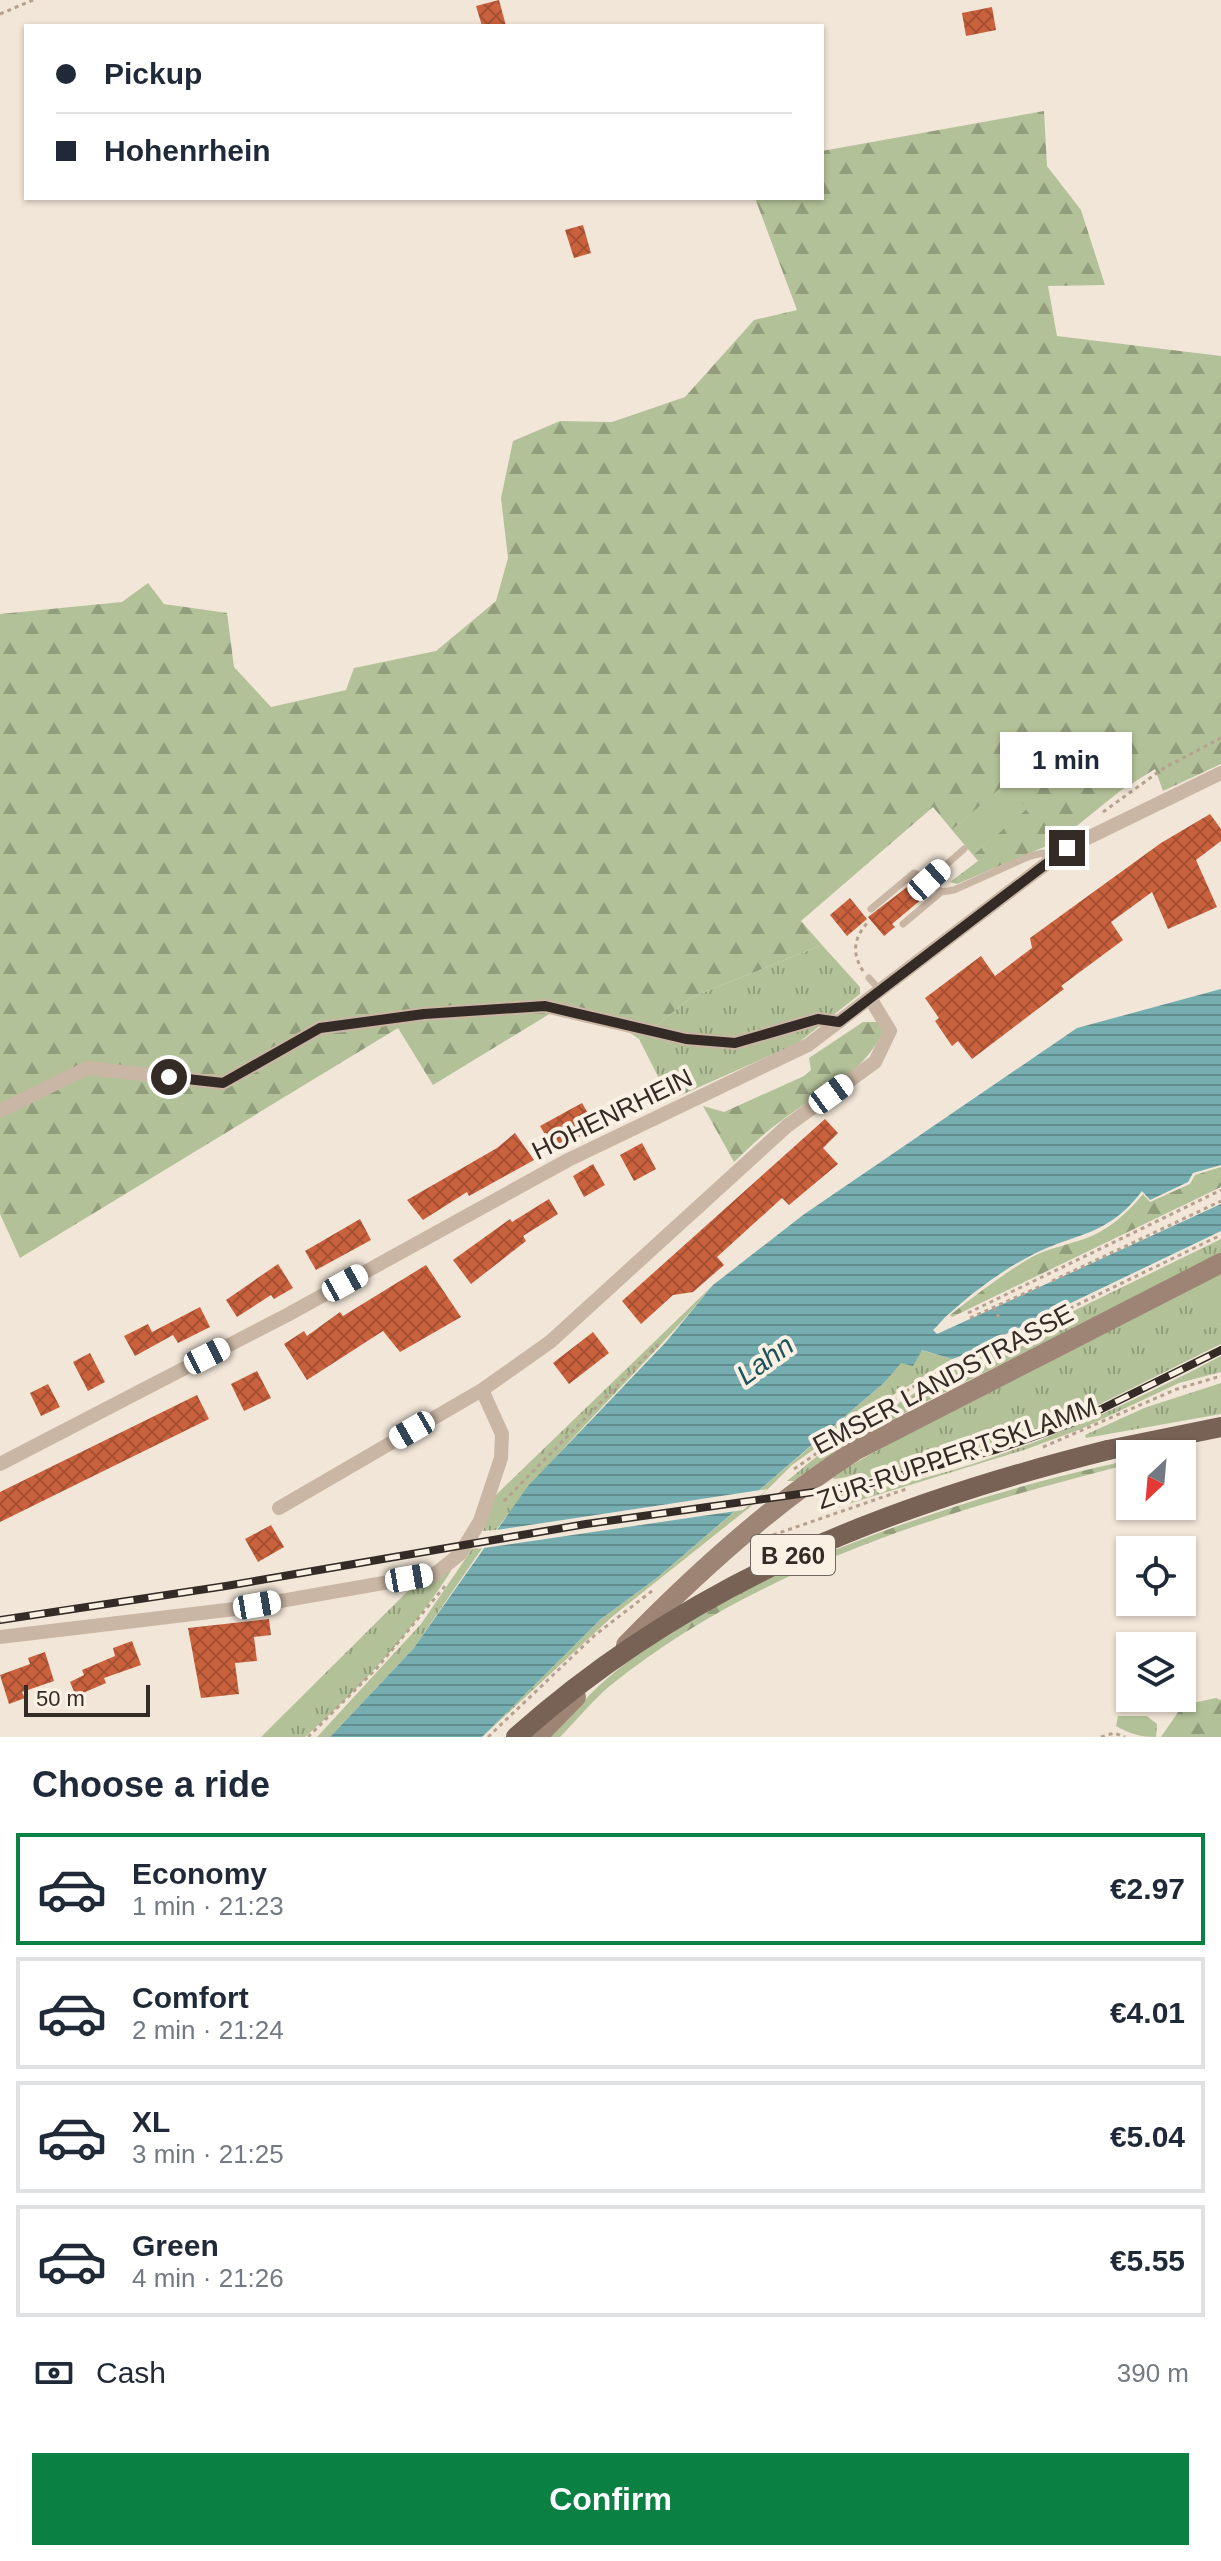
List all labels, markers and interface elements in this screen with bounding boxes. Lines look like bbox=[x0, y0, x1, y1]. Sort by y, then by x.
text: Pickup bbox=[104, 57, 202, 90]
text: Hohenrhein bbox=[104, 134, 271, 167]
callout: 1 min bbox=[1001, 732, 1133, 788]
text: 1 min bbox=[1032, 745, 1100, 775]
route end bbox=[1049, 830, 1085, 866]
car bbox=[903, 855, 955, 905]
route start bbox=[151, 1059, 187, 1095]
street label: HOHENRHEIN bbox=[527, 1062, 697, 1166]
car bbox=[805, 1070, 857, 1118]
car bbox=[318, 1261, 372, 1305]
street label: EMSER LANDSTRASSE bbox=[808, 1298, 1078, 1460]
water label: Lahn bbox=[731, 1329, 799, 1391]
car bbox=[180, 1334, 234, 1378]
street label: ZUR RUPPERTSKLAMM bbox=[813, 1391, 1101, 1515]
car bbox=[385, 1408, 439, 1452]
north arrow bbox=[1116, 1440, 1196, 1520]
map controls bbox=[1116, 1440, 1196, 1712]
road number: B 260 bbox=[751, 1535, 835, 1575]
button: locate bbox=[1116, 1536, 1196, 1616]
car bbox=[383, 1562, 435, 1594]
car bbox=[231, 1589, 283, 1621]
button: layers bbox=[1116, 1632, 1196, 1712]
scale bar bbox=[24, 1681, 150, 1717]
text: 50 m bbox=[36, 1686, 85, 1711]
text: Choose a ride bbox=[32, 1764, 270, 1805]
icon: car bbox=[36, 1853, 108, 1925]
text: Economy bbox=[132, 1857, 267, 1890]
text: €2.97 bbox=[1110, 1872, 1185, 1905]
text: 1 min · 21:23 bbox=[132, 1891, 284, 1921]
icon: car bbox=[36, 1977, 108, 2049]
text: Comfort bbox=[132, 1981, 249, 2014]
text: €4.01 bbox=[1110, 1996, 1185, 2029]
text: 2 min · 21:24 bbox=[132, 2015, 284, 2045]
icon: car bbox=[36, 2101, 108, 2173]
text: XL bbox=[132, 2105, 170, 2138]
text: €5.04 bbox=[1110, 2120, 1185, 2153]
text: 3 min · 21:25 bbox=[132, 2139, 284, 2169]
icon: car bbox=[36, 2225, 108, 2297]
text: Green bbox=[132, 2229, 219, 2262]
text: €5.55 bbox=[1110, 2244, 1185, 2277]
text: 4 min · 21:26 bbox=[132, 2263, 284, 2293]
icon: cash bbox=[32, 2351, 76, 2395]
text: Cash bbox=[96, 2356, 166, 2389]
text: 390 m bbox=[1117, 2358, 1189, 2388]
button: Confirm bbox=[32, 2453, 1189, 2545]

